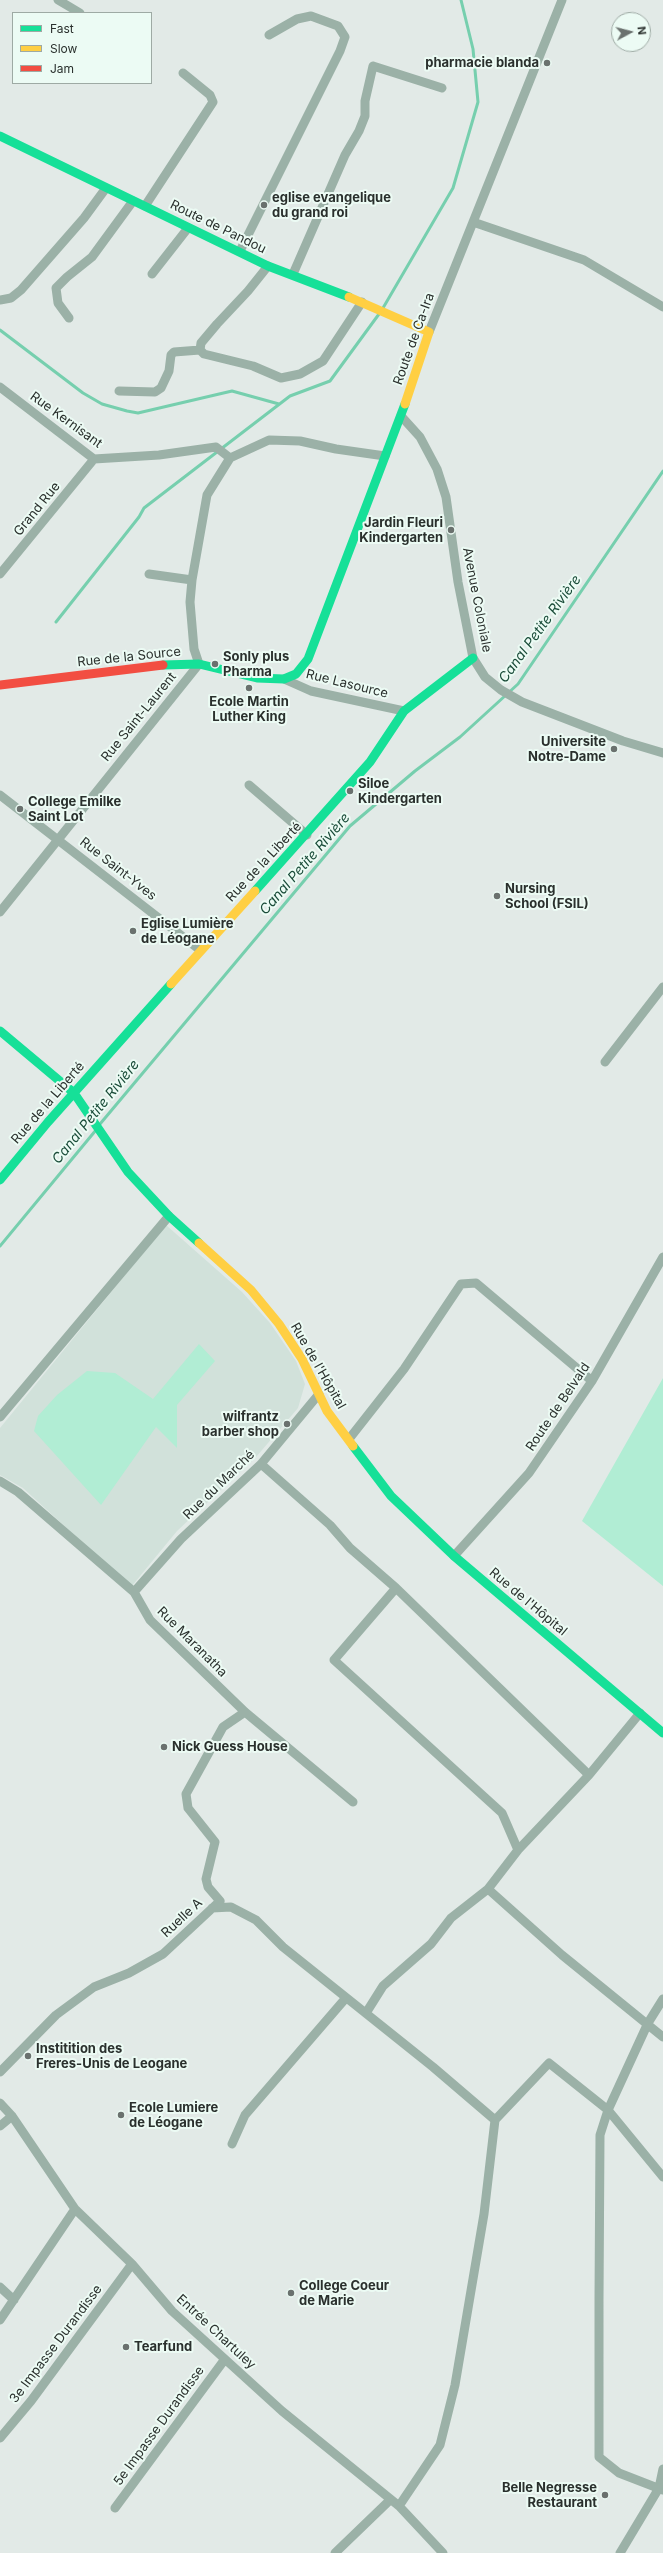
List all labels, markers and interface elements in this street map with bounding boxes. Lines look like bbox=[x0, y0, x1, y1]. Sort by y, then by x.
legend bbox=[12, 12, 152, 84]
north arrow bbox=[611, 12, 651, 52]
text: Fast bbox=[50, 21, 74, 36]
text: N bbox=[634, 26, 649, 36]
text: Slow bbox=[50, 41, 77, 56]
place label: pharmacie blanda bbox=[425, 55, 539, 71]
marker: pharmacie blanda bbox=[542, 58, 552, 68]
text: Jam bbox=[50, 61, 74, 76]
place label: eglise evangelique du grand roi bbox=[272, 190, 391, 221]
street label: Route de Pandou bbox=[167, 197, 269, 257]
marker: eglise evangelique du grand roi bbox=[259, 200, 269, 210]
street label: Route de Ca-Ira bbox=[390, 291, 438, 387]
street label: Rue Kernisant bbox=[27, 389, 105, 451]
street label: Grand Rue bbox=[11, 479, 63, 539]
place label: Jardin Fleuri Kindergarten bbox=[359, 515, 443, 546]
marker: Jardin Fleuri Kindergarten bbox=[446, 525, 456, 535]
street label: Avenue Coloniale bbox=[459, 546, 495, 654]
water label: Canal Petite Rivière bbox=[495, 572, 585, 686]
street label: Rue de la Source bbox=[76, 644, 182, 670]
place label: Sonly plus Pharma bbox=[223, 649, 289, 680]
marker: Sonly plus Pharma bbox=[210, 659, 220, 669]
street label: Rue Lasource bbox=[304, 666, 390, 702]
street label: Rue Saint-Laurent bbox=[98, 669, 180, 765]
marker: Ecole Martin Luther King bbox=[244, 683, 254, 693]
place label: Ecole Martin Luther King bbox=[209, 694, 289, 725]
place label: Universite Notre-Dame bbox=[528, 734, 606, 765]
marker: Universite Notre-Dame bbox=[609, 744, 619, 754]
place label: Siloe Kindergarten bbox=[358, 776, 442, 807]
marker: Siloe Kindergarten bbox=[345, 786, 355, 796]
place label: College Emilke Saint Lot bbox=[28, 794, 121, 825]
marker: College Emilke Saint Lot bbox=[15, 804, 25, 814]
water label: Canal Petite Rivière bbox=[256, 810, 354, 918]
street label: Rue de la Liberté bbox=[223, 819, 305, 905]
street label: Rue Saint-Yves bbox=[77, 834, 159, 904]
place label: Nursing School (FSIL) bbox=[505, 881, 589, 912]
marker: Nursing School (FSIL) bbox=[492, 891, 502, 901]
place label: Eglise Lumière de Léogane bbox=[141, 916, 234, 947]
marker: Eglise Lumière de Léogane bbox=[128, 926, 138, 936]
water label: Canal Petite Rivière bbox=[49, 1057, 143, 1167]
street label: Rue de la Liberté bbox=[8, 1059, 88, 1147]
street label: Rue de l'Hôpital bbox=[287, 1320, 349, 1412]
street label: Route de Belvald bbox=[523, 1360, 593, 1454]
place label: wilfrantz barber shop bbox=[202, 1409, 279, 1440]
marker: wilfrantz barber shop bbox=[282, 1419, 292, 1429]
street label: Rue du Marché bbox=[180, 1447, 258, 1523]
street label: Rue de l'Hôpital bbox=[486, 1565, 570, 1639]
street label: Rue Maranatha bbox=[154, 1604, 230, 1680]
place label: Nick Guess House bbox=[172, 1739, 288, 1755]
marker: Nick Guess House bbox=[159, 1742, 169, 1752]
street label: Ruelle A bbox=[158, 1895, 206, 1941]
place label: Institition des Freres-Unis de Leogane bbox=[36, 2041, 187, 2072]
marker: Institition des Freres-Unis de Leogane bbox=[23, 2051, 33, 2061]
place label: Ecole Lumiere de Léogane bbox=[129, 2100, 218, 2131]
marker: Ecole Lumiere de Léogane bbox=[116, 2110, 126, 2120]
place label: College Coeur de Marie bbox=[299, 2278, 389, 2309]
street label: 3e Impasse Durandisse bbox=[6, 2282, 106, 2406]
marker: College Coeur de Marie bbox=[286, 2288, 296, 2298]
street label: Entrée Chartuley bbox=[173, 2291, 259, 2373]
place label: Tearfund bbox=[134, 2339, 192, 2355]
marker: Tearfund bbox=[121, 2342, 131, 2352]
street label: 5e Impasse Durandisse bbox=[110, 2363, 208, 2489]
place label: Belle Negresse Restaurant bbox=[502, 2480, 597, 2511]
marker: Belle Negresse Restaurant bbox=[600, 2490, 610, 2500]

